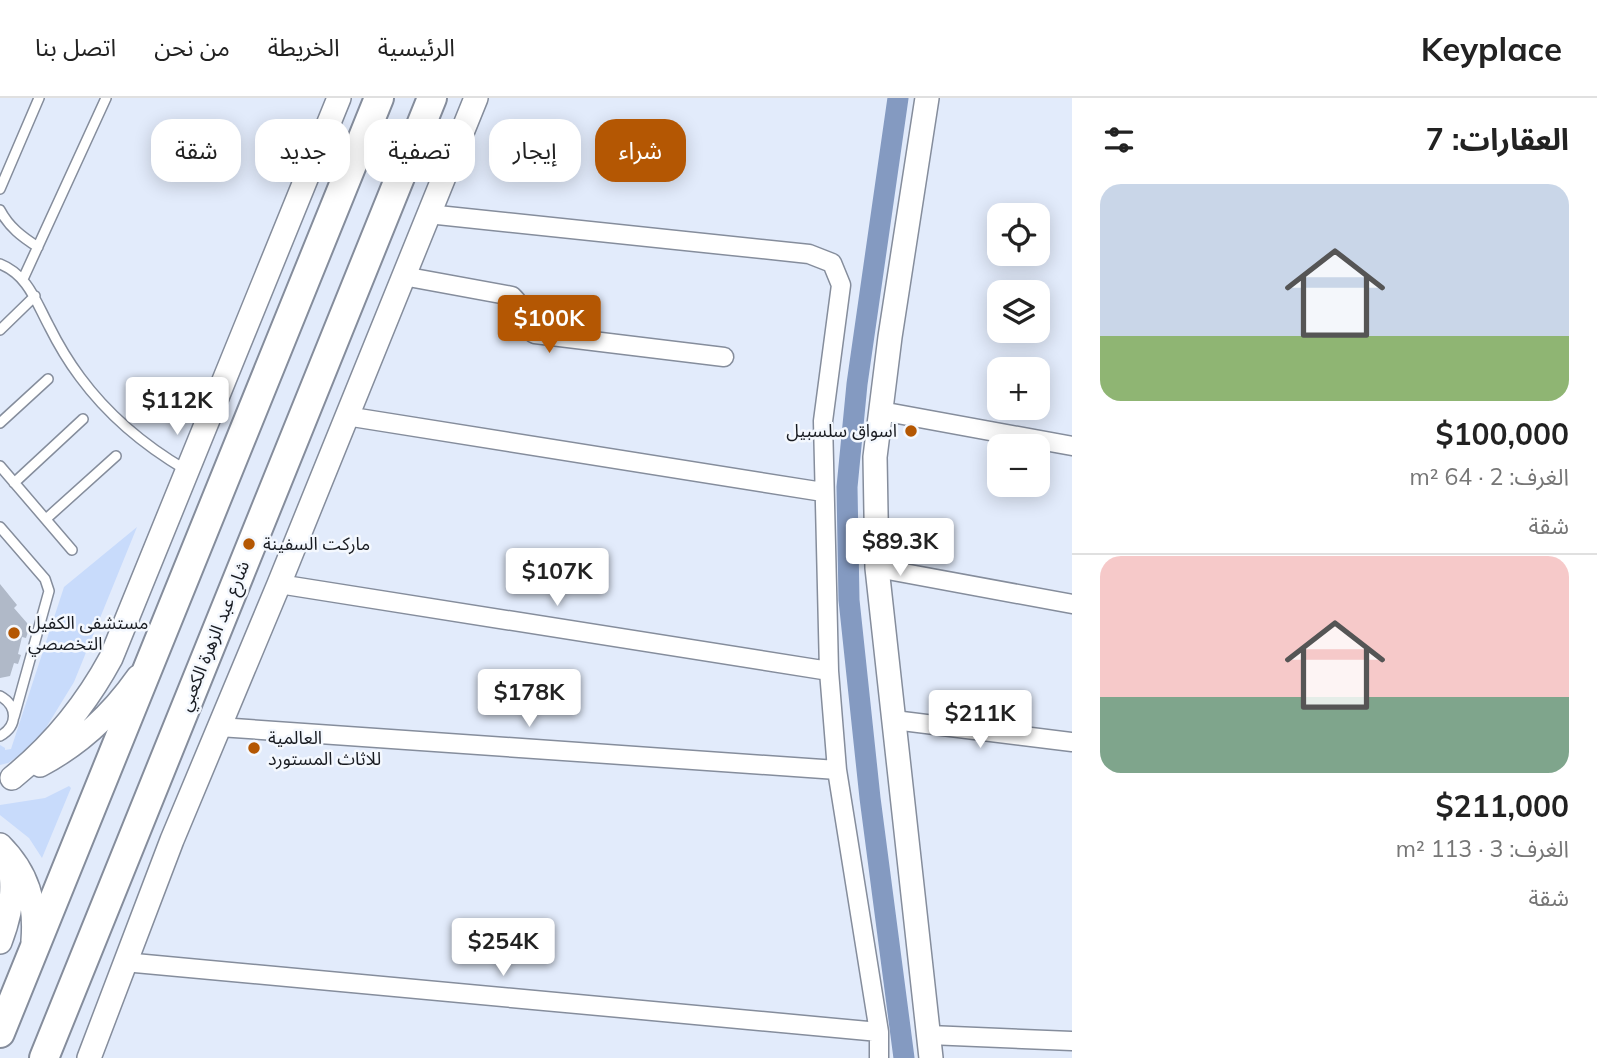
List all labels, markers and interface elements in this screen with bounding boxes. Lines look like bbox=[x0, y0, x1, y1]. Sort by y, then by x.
text: Keyplace bbox=[1421, 28, 1562, 69]
text: اتصل بنا bbox=[35, 32, 116, 62]
text: من نحن bbox=[154, 32, 230, 62]
text: الخريطة bbox=[268, 32, 340, 62]
text: الرئيسية bbox=[378, 32, 455, 62]
chip: شقة bbox=[151, 119, 241, 182]
chip: جديد bbox=[255, 119, 350, 182]
chip: تصفية bbox=[364, 119, 475, 182]
chip: إيجار bbox=[489, 119, 581, 182]
chip: شراء bbox=[595, 119, 686, 182]
text: العقارات: 7 bbox=[1426, 120, 1569, 158]
icon: filters bbox=[1100, 121, 1138, 159]
map controls bbox=[987, 203, 1050, 497]
button: locate bbox=[987, 203, 1050, 266]
icon: home bbox=[1272, 230, 1398, 356]
button: layers bbox=[987, 280, 1050, 343]
pin: $100K bbox=[500, 296, 598, 355]
text: $100K bbox=[514, 303, 584, 332]
button: + bbox=[987, 357, 1050, 420]
pin: $112K bbox=[128, 378, 226, 437]
text: $112K bbox=[142, 385, 212, 414]
text: $100,000 bbox=[1436, 415, 1569, 453]
place label: اسواق سلسبيل bbox=[786, 419, 897, 442]
marker: اسواق سلسبيل bbox=[903, 423, 919, 439]
button: − bbox=[987, 434, 1050, 497]
text: الغرف: 2 · 64 m² bbox=[1410, 462, 1569, 491]
text: شقة bbox=[1528, 511, 1569, 540]
pin: $89.3K bbox=[843, 518, 957, 578]
text: $89.3K bbox=[862, 526, 938, 555]
place label: ماركت السفينة bbox=[263, 532, 370, 555]
marker: ماركت السفينة bbox=[241, 536, 257, 552]
pin: $107K bbox=[508, 548, 606, 608]
text: $107K bbox=[522, 556, 592, 585]
street label: شارع عبد الزهرة الكعبي bbox=[173, 557, 257, 716]
icon: home bbox=[1272, 602, 1398, 728]
place label: مستشفى الكفيل التخصصي bbox=[28, 611, 149, 657]
marker: مستشفى الكفيل التخصصي bbox=[6, 625, 22, 641]
pin: $178K bbox=[480, 670, 578, 729]
text: $178K bbox=[494, 677, 564, 706]
pin: $211K bbox=[931, 690, 1029, 750]
text: $211K bbox=[945, 698, 1015, 727]
place label: العالمية للاثاث المستورد bbox=[268, 726, 381, 770]
marker: العالمية للاثاث المستورد bbox=[246, 740, 262, 756]
text: $211,000 bbox=[1436, 787, 1569, 825]
text: الغرف: 3 · 113 m² bbox=[1396, 834, 1569, 863]
text: شقة bbox=[1528, 883, 1569, 912]
pin: $254K bbox=[454, 918, 552, 978]
text: $254K bbox=[468, 926, 538, 955]

